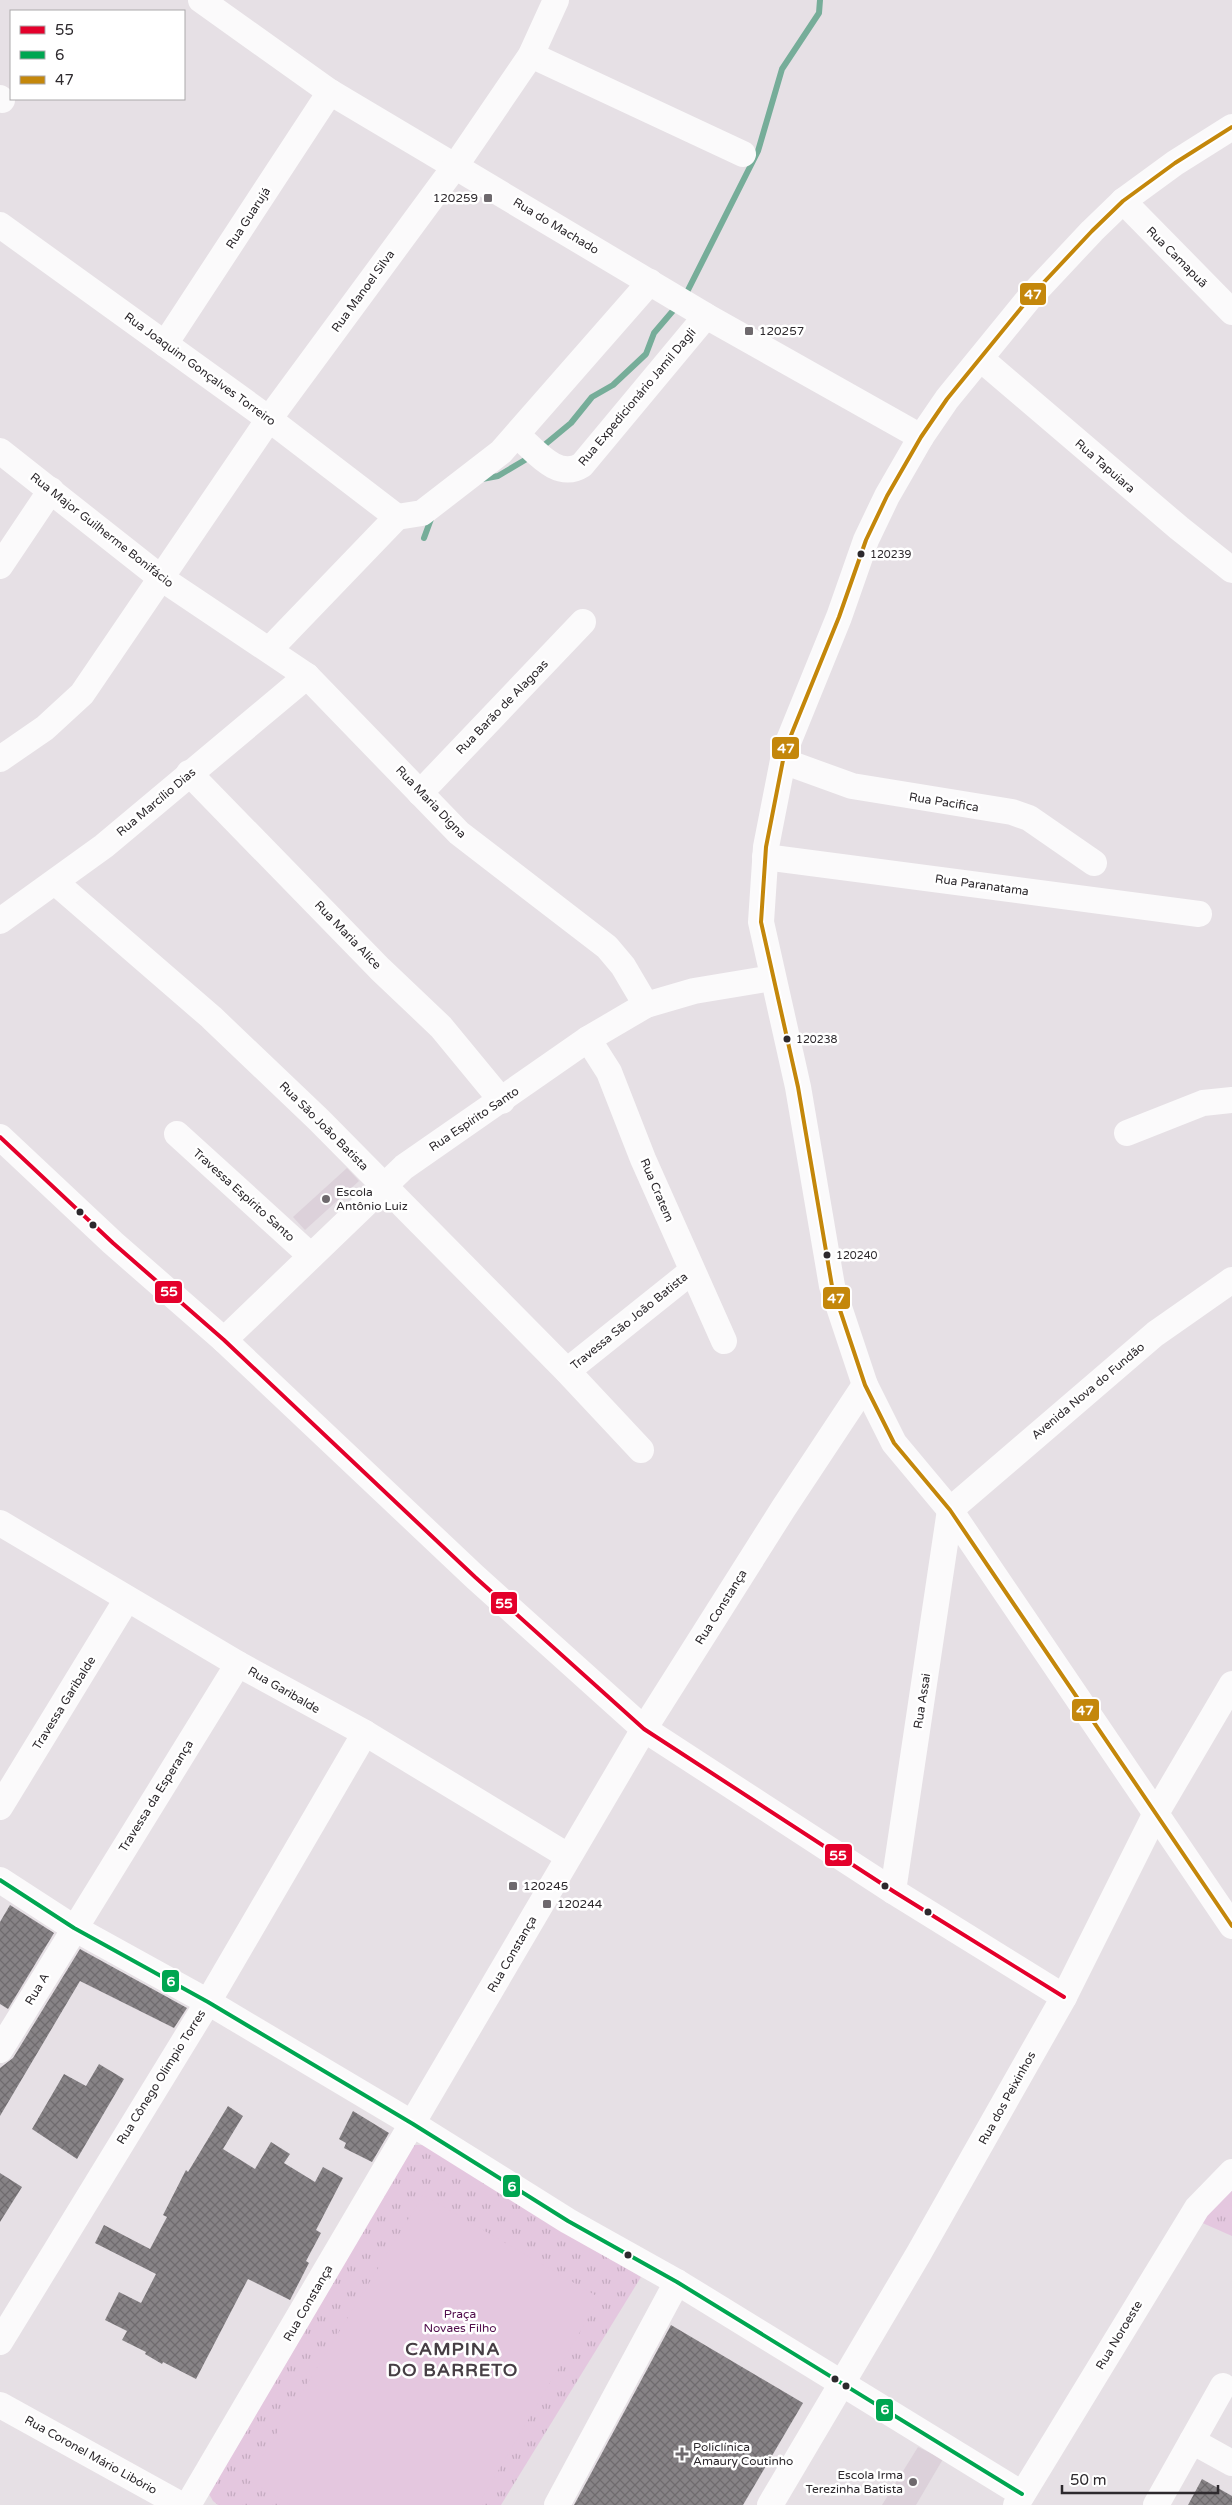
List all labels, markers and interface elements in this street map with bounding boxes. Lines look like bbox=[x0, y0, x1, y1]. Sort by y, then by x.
legend bbox=[10, 10, 185, 100]
text: 55 bbox=[55, 21, 74, 39]
text: 6 bbox=[55, 46, 64, 64]
text: 47 bbox=[55, 71, 74, 89]
street label: Rua Guarujá bbox=[223, 185, 273, 251]
place label: 120259 bbox=[433, 191, 478, 205]
marker: 120259 bbox=[482, 192, 494, 204]
street label: Rua do Machado bbox=[511, 195, 601, 257]
street label: Rua Camapuã bbox=[1144, 224, 1210, 290]
street label: Rua Manoel Silva bbox=[329, 247, 397, 335]
line badge: 47 bbox=[1019, 282, 1047, 306]
text: 47 bbox=[1024, 286, 1042, 303]
street label: Rua Joaquim Gonçalves Torreiro bbox=[122, 309, 278, 429]
place label: 120257 bbox=[759, 324, 804, 338]
street label: Rua Expedicionário Jamil Dagli bbox=[575, 325, 699, 469]
marker: 120257 bbox=[743, 325, 755, 337]
street label: Rua Tapuiara bbox=[1072, 436, 1138, 496]
street label: Rua Major Guilherme Bonifácio bbox=[28, 470, 176, 590]
place label: 120239 bbox=[870, 548, 912, 561]
marker: 120239 bbox=[856, 549, 866, 559]
street label: Rua Barão de Alagoas bbox=[453, 657, 551, 757]
line badge: 47 bbox=[771, 736, 800, 760]
text: 47 bbox=[777, 740, 795, 757]
street label: Rua Maria Digna bbox=[393, 763, 469, 841]
street label: Rua Marcílio Dias bbox=[114, 765, 198, 839]
street label: Rua Pacifica bbox=[908, 790, 980, 814]
street label: Rua Paranatama bbox=[934, 871, 1030, 899]
street label: Rua Maria Alice bbox=[312, 898, 384, 972]
place label: 120238 bbox=[796, 1033, 838, 1046]
marker: 120238 bbox=[782, 1034, 792, 1044]
street label: Rua São João Batista bbox=[277, 1079, 371, 1173]
street label: Rua Espírito Santo bbox=[426, 1084, 522, 1154]
street label: Travessa Espírito Santo bbox=[190, 1146, 298, 1244]
street label: Rua Cratem bbox=[637, 1156, 677, 1224]
place label: Escola Antônio Luiz bbox=[336, 1185, 408, 1213]
marker: Escola Antônio Luiz bbox=[320, 1193, 332, 1205]
unlabelled marker bbox=[75, 1207, 85, 1217]
unlabelled marker bbox=[88, 1220, 98, 1230]
place label: 120240 bbox=[836, 1249, 878, 1262]
marker: 120240 bbox=[822, 1250, 832, 1260]
street label: Travessa São João Batista bbox=[568, 1269, 690, 1373]
line badge: 55 bbox=[154, 1280, 183, 1304]
text: 55 bbox=[160, 1283, 178, 1300]
line badge: 47 bbox=[822, 1286, 851, 1310]
text: 47 bbox=[827, 1290, 845, 1307]
street label: Avenida Nova do Fundão bbox=[1029, 1340, 1147, 1442]
street label: Rua Constança bbox=[692, 1567, 750, 1647]
line badge: 55 bbox=[490, 1591, 518, 1615]
text: 55 bbox=[495, 1595, 513, 1612]
street label: Travessa Garibalde bbox=[30, 1654, 98, 1752]
street label: Rua Garibalde bbox=[246, 1664, 323, 1716]
street label: Rua Assai bbox=[911, 1672, 933, 1730]
line badge: 47 bbox=[1071, 1698, 1100, 1722]
text: 47 bbox=[1076, 1702, 1094, 1719]
street label: Travessa da Esperança bbox=[116, 1737, 196, 1855]
line badge: 55 bbox=[824, 1843, 853, 1867]
text: 55 bbox=[829, 1847, 847, 1864]
place label: 120245 bbox=[523, 1879, 568, 1893]
marker: 120245 bbox=[507, 1880, 519, 1892]
unlabelled marker bbox=[880, 1881, 890, 1891]
place label: 120244 bbox=[557, 1897, 603, 1911]
marker: 120244 bbox=[541, 1898, 553, 1910]
unlabelled marker bbox=[923, 1907, 933, 1917]
street label: Rua Constança bbox=[484, 1913, 540, 1995]
line badge: 6 bbox=[161, 1969, 180, 1993]
street label: Rua A bbox=[22, 1970, 52, 2007]
text: 6 bbox=[167, 1973, 176, 1990]
street label: Rua Cônego Olimpio Torres bbox=[114, 2007, 208, 2147]
street label: Rua dos Peixinhos bbox=[976, 2049, 1039, 2147]
line badge: 6 bbox=[502, 2174, 521, 2198]
text: 6 bbox=[508, 2178, 517, 2195]
unlabelled marker bbox=[623, 2250, 633, 2260]
street label: Rua Constança bbox=[280, 2262, 336, 2344]
street label: Rua Noroeste bbox=[1093, 2298, 1145, 2372]
park label: Praça Novaes Filho bbox=[423, 2307, 497, 2335]
district label: CAMPINA DO BARRETO bbox=[388, 2338, 518, 2381]
unlabelled marker bbox=[830, 2374, 840, 2384]
unlabelled marker bbox=[841, 2381, 851, 2391]
line badge: 6 bbox=[875, 2398, 894, 2422]
text: 6 bbox=[881, 2401, 890, 2418]
street label: Rua Coronel Mário Libório bbox=[22, 2413, 160, 2497]
place label: Policlínica Amaury Coutinho bbox=[693, 2440, 793, 2468]
marker: Policlínica Amaury Coutinho bbox=[675, 2447, 689, 2461]
scale bar bbox=[1062, 2462, 1218, 2494]
place label: Escola Irma Terezinha Batista bbox=[805, 2468, 903, 2496]
text: 50 m bbox=[1070, 2471, 1107, 2489]
marker: Escola Irma Terezinha Batista bbox=[907, 2476, 919, 2488]

